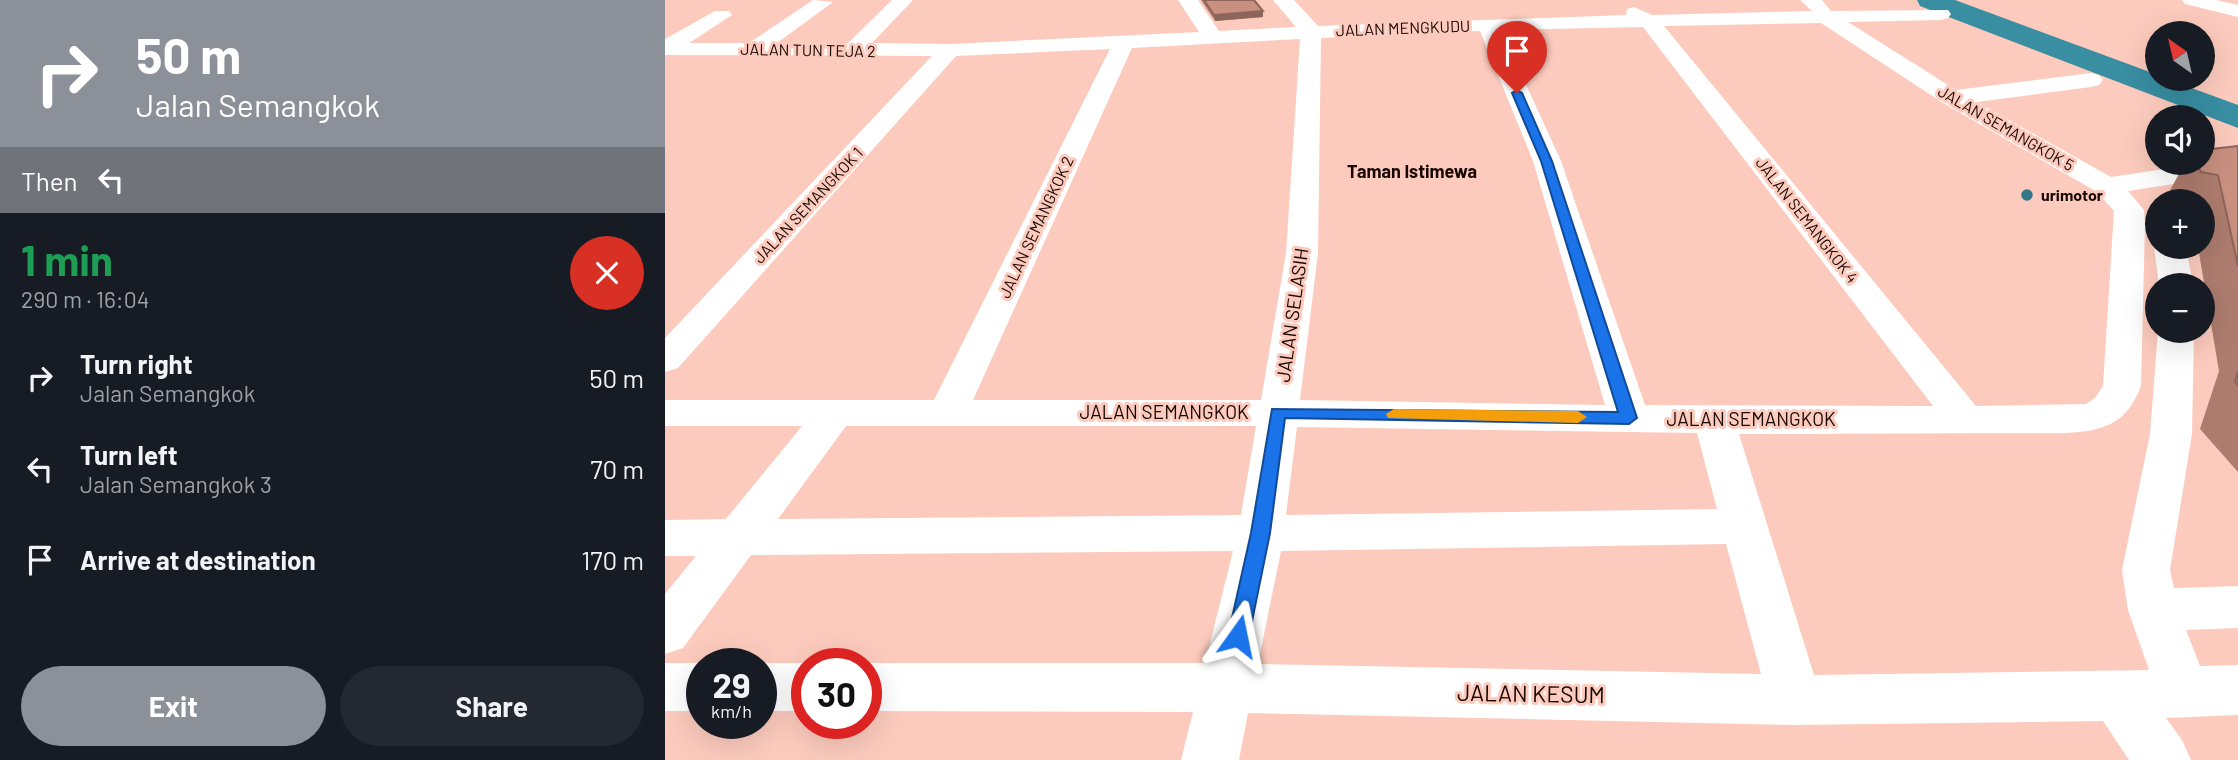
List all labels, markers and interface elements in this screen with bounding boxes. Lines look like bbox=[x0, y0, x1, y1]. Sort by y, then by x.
street label: JALAN MENGKUDU bbox=[1335, 16, 1470, 39]
pin bbox=[1487, 21, 1547, 93]
north arrow bbox=[2145, 21, 2215, 91]
map controls bbox=[2145, 21, 2215, 343]
text: 50 m bbox=[136, 25, 241, 84]
icon: right bbox=[21, 28, 112, 119]
icon: arrive bbox=[1498, 32, 1536, 70]
street label: JALAN TUN TEJA 2 bbox=[740, 39, 876, 60]
street label: JALAN SEMANGKOK 5 bbox=[1935, 81, 2078, 174]
text: Jalan Semangkok bbox=[136, 85, 380, 123]
button: sound bbox=[2145, 105, 2215, 175]
street label: JALAN SEMANGKOK 1 bbox=[749, 143, 866, 266]
street label: JALAN SEMANGKOK 2 bbox=[994, 153, 1077, 301]
street label: JALAN SEMANGKOK 4 bbox=[1752, 153, 1862, 286]
district label: Taman Istimewa bbox=[1347, 160, 1477, 182]
icon: left bbox=[92, 161, 130, 199]
text: Then bbox=[21, 165, 78, 196]
place label: urimotor bbox=[2041, 185, 2103, 204]
marker: urimotor bbox=[2019, 187, 2035, 203]
button: + bbox=[2145, 189, 2215, 259]
text: 1 min bbox=[21, 234, 113, 284]
button: close bbox=[570, 236, 644, 310]
street label: JALAN SELASIH bbox=[1271, 246, 1312, 384]
button: − bbox=[2145, 273, 2215, 343]
text: 290 m · 16:04 bbox=[21, 285, 149, 313]
text: Turn right bbox=[80, 348, 193, 379]
icon: right bbox=[21, 359, 59, 397]
text: 50 m bbox=[589, 362, 644, 393]
text: Jalan Semangkok bbox=[80, 379, 255, 407]
street label: JALAN SEMANGKOK bbox=[1079, 400, 1249, 423]
street label: JALAN SEMANGKOK bbox=[1666, 407, 1836, 430]
text: Turn left bbox=[80, 439, 178, 470]
icon: left bbox=[21, 450, 59, 488]
text: 70 m bbox=[590, 453, 644, 484]
text: Jalan Semangkok 3 bbox=[80, 470, 272, 498]
icon: arrive bbox=[21, 541, 59, 579]
text: Arrive at destination bbox=[80, 544, 316, 575]
text: 170 m bbox=[581, 544, 644, 575]
position arrow bbox=[1201, 599, 1275, 673]
speed limit sign: 30 bbox=[791, 648, 882, 739]
text: 29 bbox=[712, 663, 751, 705]
button: Exit bbox=[21, 666, 326, 746]
button: Share bbox=[340, 666, 644, 746]
street label: JALAN KESUM bbox=[1457, 678, 1605, 708]
text: km/h bbox=[711, 700, 752, 722]

